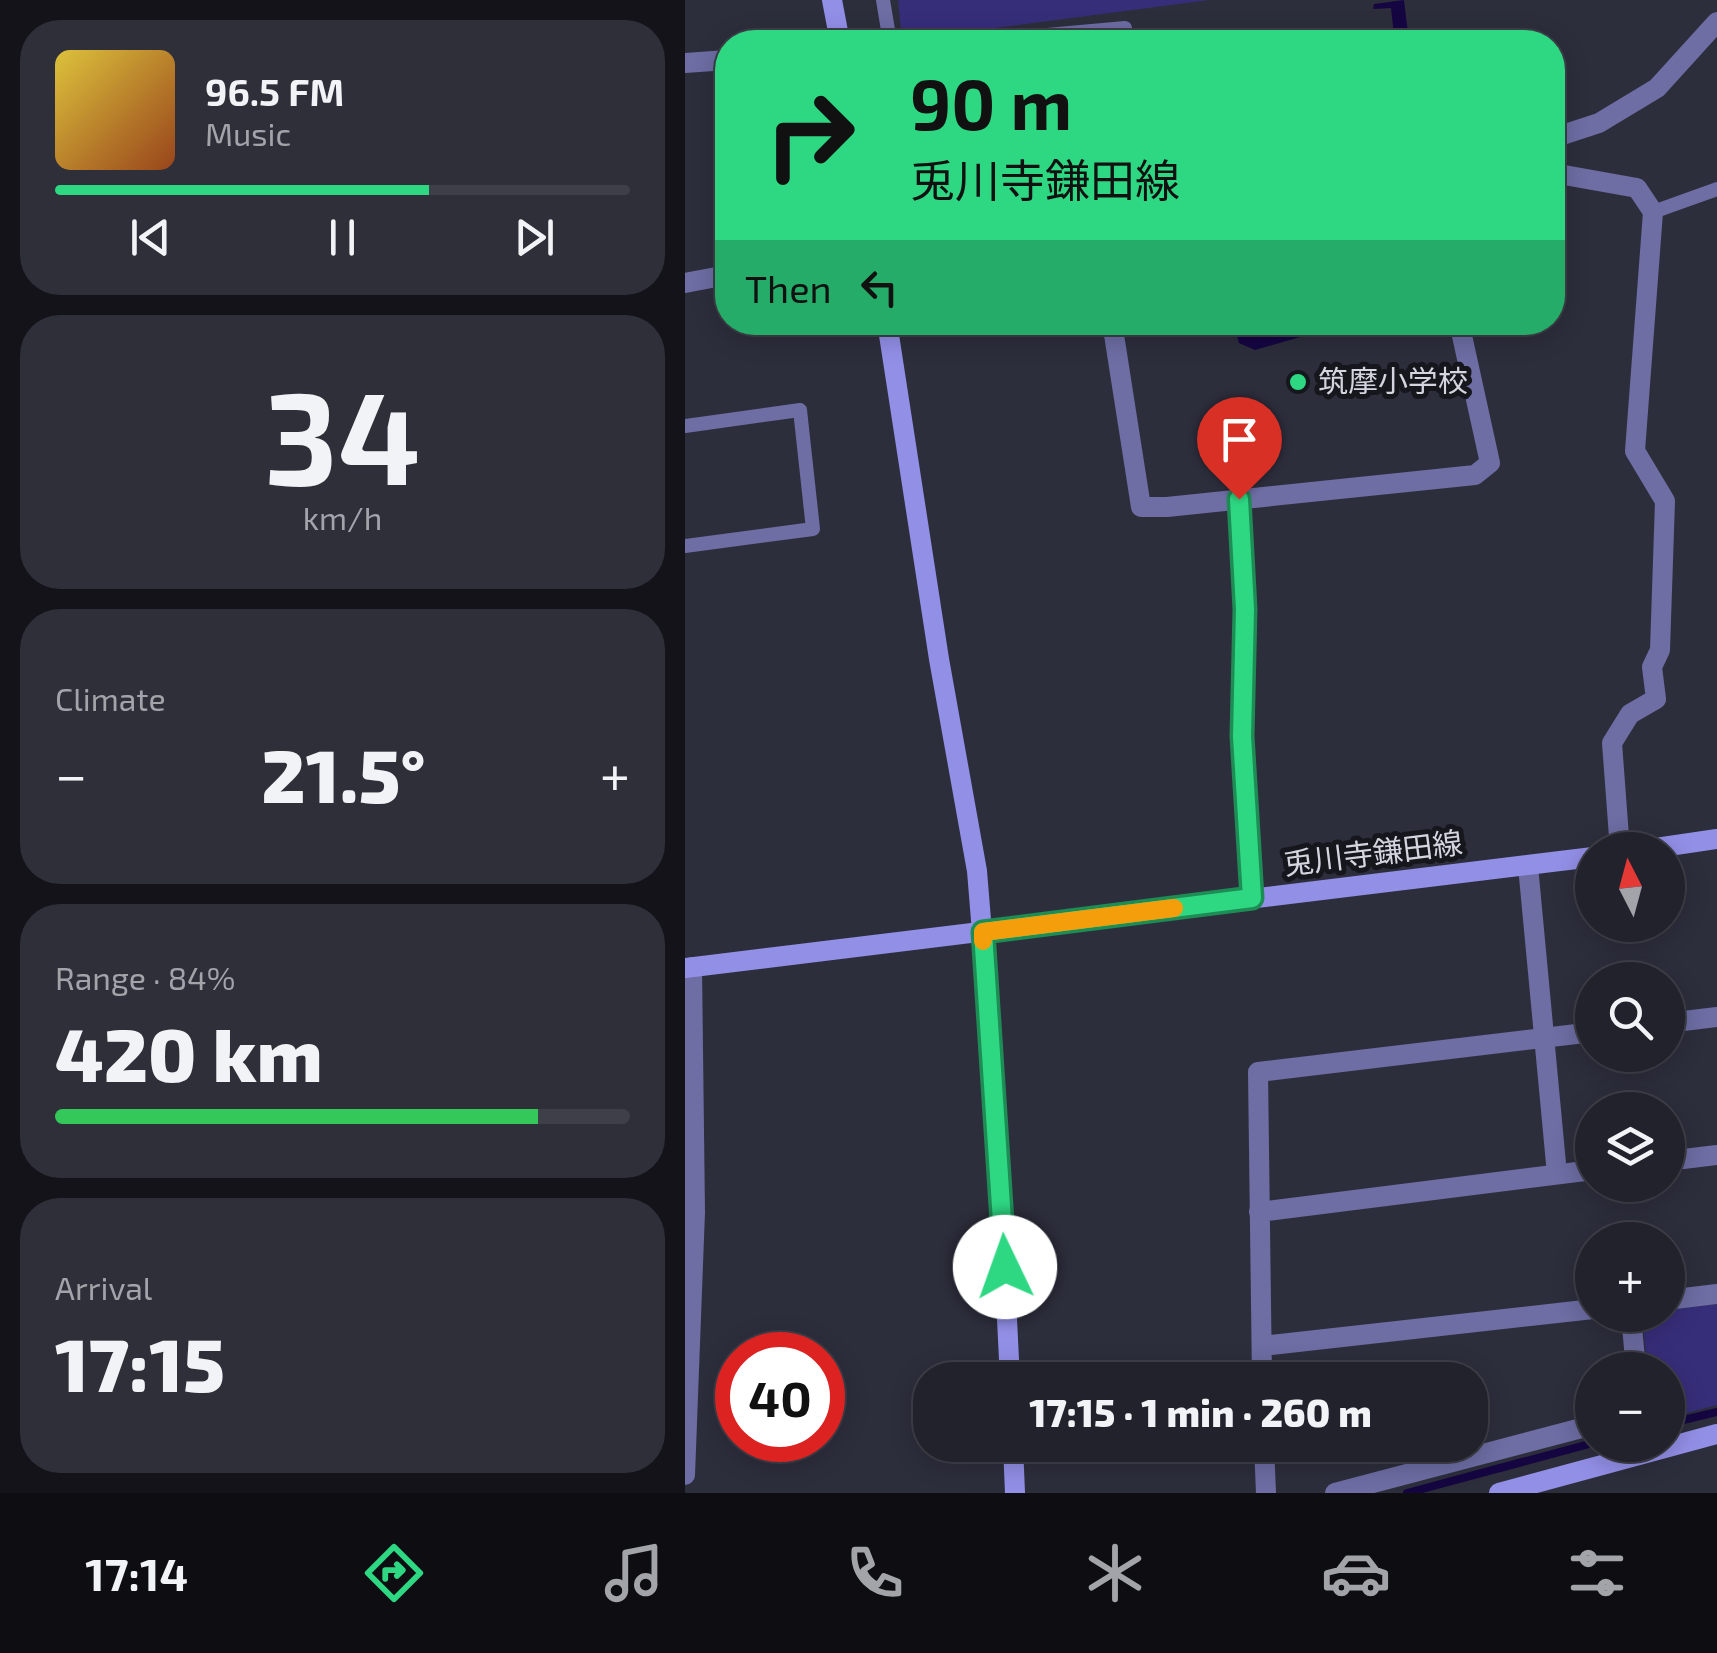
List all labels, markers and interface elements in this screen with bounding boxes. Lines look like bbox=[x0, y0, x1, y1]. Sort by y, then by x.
text: 90 m bbox=[910, 60, 1072, 144]
text: 96.5 FM bbox=[205, 68, 344, 114]
icon: right bbox=[745, 70, 875, 200]
text: Music bbox=[205, 114, 291, 152]
text: 兎川寺鎌田線 bbox=[910, 152, 1180, 206]
icon: previous bbox=[123, 210, 178, 265]
icon: pause bbox=[315, 210, 370, 265]
icon: next bbox=[507, 210, 562, 265]
icon: left bbox=[852, 260, 907, 315]
text: Then bbox=[745, 265, 832, 311]
text: 34 bbox=[264, 355, 421, 511]
place label: 筑摩小学校 bbox=[1318, 362, 1468, 398]
marker: 筑摩小学校 bbox=[1287, 371, 1309, 393]
pin bbox=[1197, 397, 1282, 500]
icon: arrive bbox=[1212, 412, 1267, 467]
text: km/h bbox=[303, 498, 382, 536]
text: Climate bbox=[55, 679, 166, 717]
text: 21.5° bbox=[261, 728, 426, 818]
text: − bbox=[55, 740, 87, 806]
text: + bbox=[600, 740, 630, 806]
street label: 兎川寺鎌田線 bbox=[1281, 823, 1464, 881]
north arrow bbox=[1575, 832, 1685, 942]
map controls bbox=[1575, 832, 1685, 1462]
text: Range · 84% bbox=[55, 958, 235, 996]
button: search bbox=[1575, 962, 1685, 1072]
text: 420 km bbox=[55, 1007, 323, 1097]
button: layers bbox=[1575, 1092, 1685, 1202]
position arrow bbox=[953, 1215, 1057, 1319]
button: + bbox=[1575, 1222, 1685, 1332]
text: Arrival bbox=[55, 1268, 152, 1306]
text: 17:15 bbox=[55, 1317, 225, 1407]
speed limit sign: 40 bbox=[715, 1332, 845, 1462]
button: − bbox=[1575, 1352, 1685, 1462]
text: 17:15 · 1 min · 260 m bbox=[1029, 1389, 1372, 1435]
icon: directions bbox=[359, 1538, 429, 1608]
icon: music bbox=[599, 1538, 669, 1608]
icon: phone bbox=[840, 1538, 910, 1608]
icon: climate bbox=[1080, 1538, 1150, 1608]
icon: car bbox=[1321, 1538, 1391, 1608]
icon: filters bbox=[1562, 1538, 1632, 1608]
text: 17:14 bbox=[85, 1546, 188, 1600]

